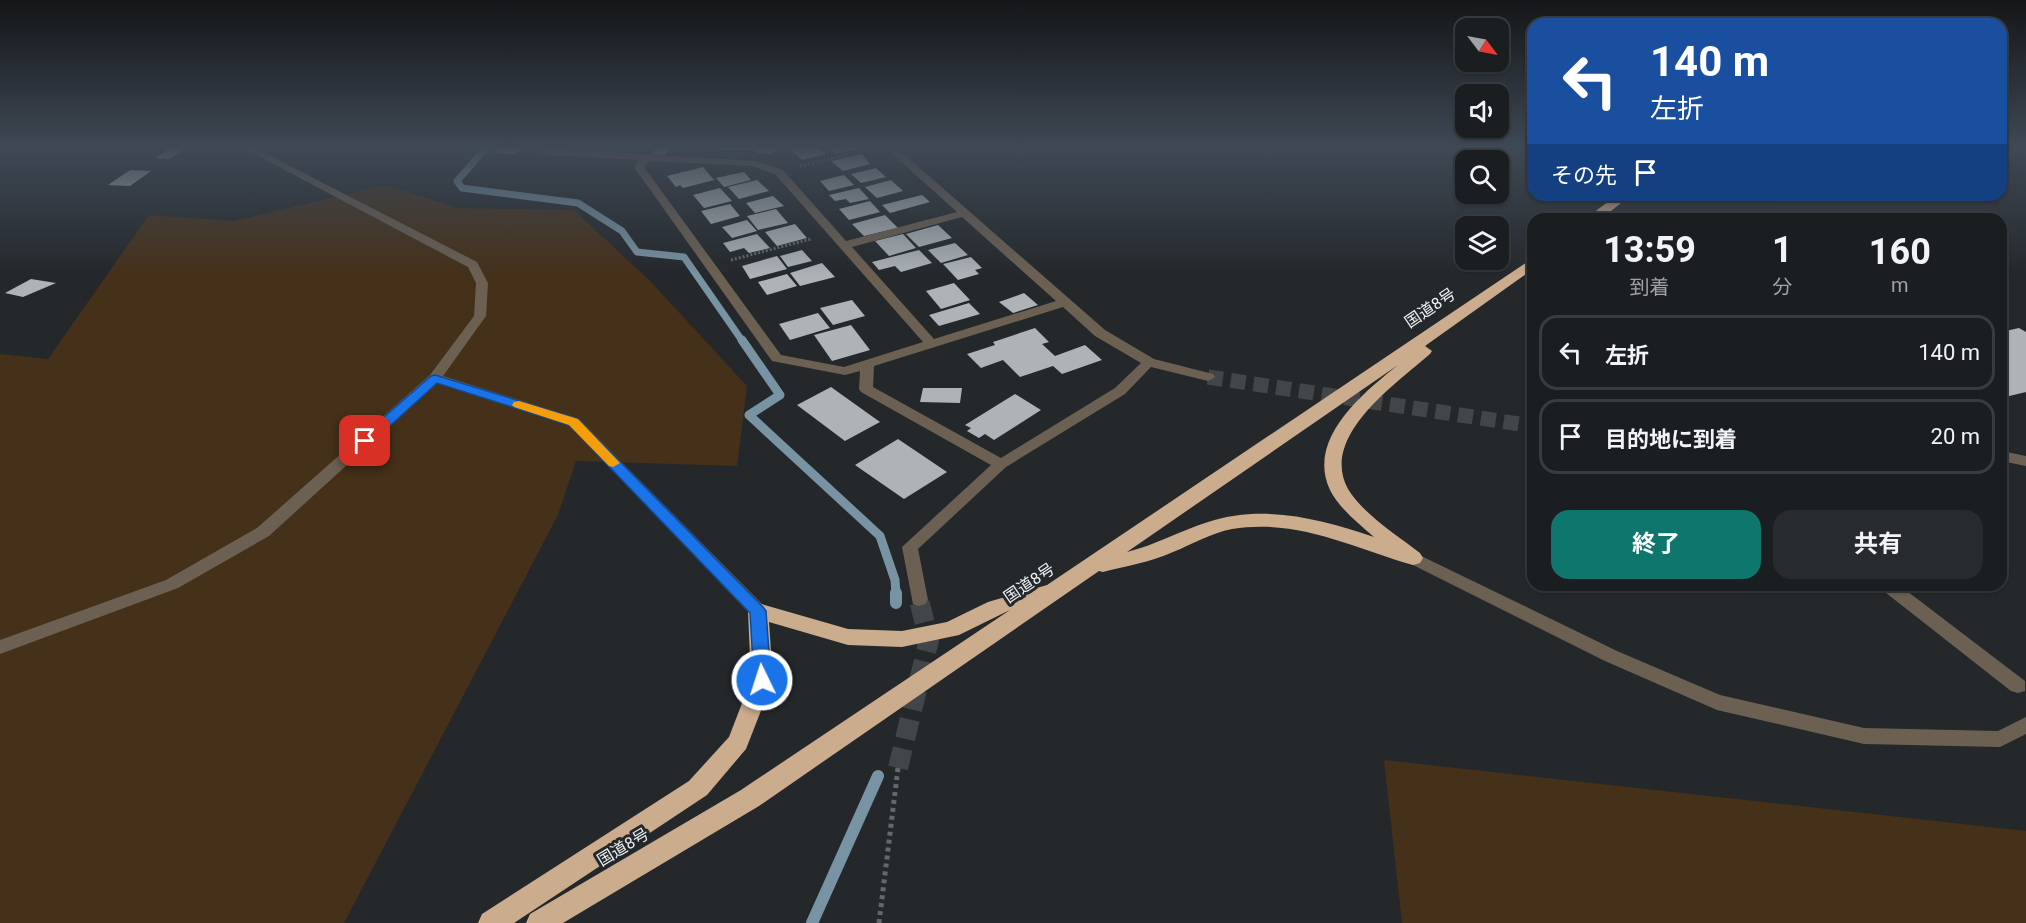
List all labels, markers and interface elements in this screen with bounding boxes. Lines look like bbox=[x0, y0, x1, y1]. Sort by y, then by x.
north arrow bbox=[1455, 18, 1509, 72]
map controls bbox=[1455, 18, 1509, 270]
text: 140 m bbox=[1650, 37, 1769, 86]
icon: left bbox=[1551, 42, 1629, 120]
button: sound bbox=[1455, 84, 1509, 138]
text: 左折 bbox=[1650, 93, 1704, 125]
button: search bbox=[1455, 150, 1509, 204]
icon: arrive bbox=[1629, 156, 1662, 189]
text: その先 bbox=[1551, 163, 1617, 188]
button: layers bbox=[1455, 216, 1509, 270]
text: 13:59 bbox=[1603, 229, 1696, 271]
text: 1 bbox=[1772, 229, 1793, 271]
text: 160 bbox=[1869, 231, 1931, 273]
text: m bbox=[1891, 273, 1909, 297]
text: 到着 bbox=[1630, 275, 1670, 299]
text: 分 bbox=[1772, 275, 1792, 299]
street label: 国道8号 bbox=[1401, 284, 1459, 332]
icon: left bbox=[1554, 336, 1587, 369]
text: 140 m bbox=[1918, 340, 1980, 365]
text: 左折 bbox=[1605, 343, 1649, 368]
pin bbox=[339, 415, 390, 466]
icon: arrive bbox=[1554, 420, 1587, 453]
icon: arrive bbox=[348, 424, 381, 457]
text: 20 m bbox=[1931, 424, 1980, 449]
text: 目的地に到着 bbox=[1605, 427, 1737, 452]
button: 終了 bbox=[1551, 510, 1761, 579]
button: 共有 bbox=[1773, 510, 1983, 579]
street label: 国道8号 bbox=[1000, 559, 1058, 607]
position arrow bbox=[730, 648, 794, 712]
street label: 国道8号 bbox=[594, 824, 652, 870]

